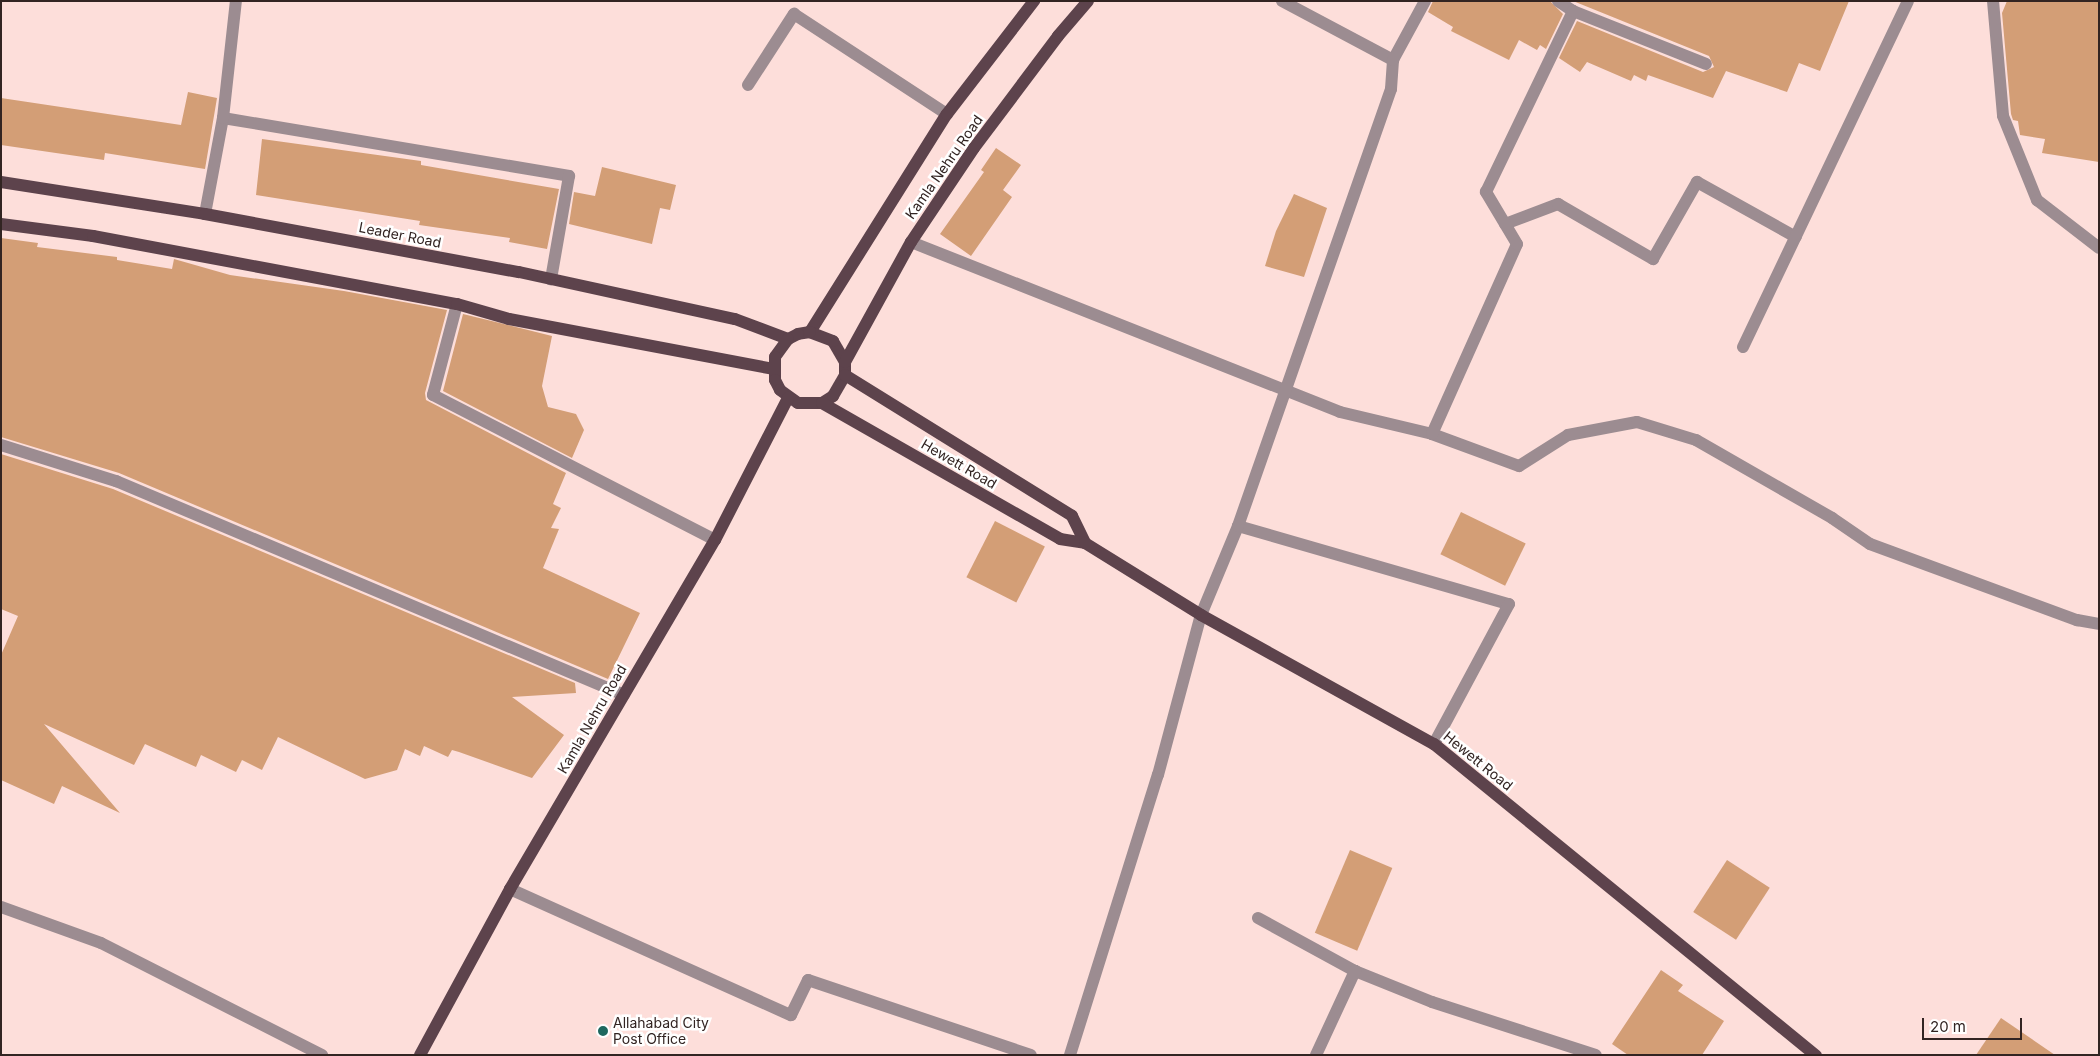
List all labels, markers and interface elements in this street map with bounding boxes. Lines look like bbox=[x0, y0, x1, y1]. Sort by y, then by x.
street label: Kamla Nehru Road bbox=[902, 112, 986, 222]
street label: Leader Road bbox=[357, 219, 443, 251]
street label: Hewett Road bbox=[918, 436, 1000, 492]
street label: Kamla Nehru Road bbox=[554, 662, 630, 776]
street label: Hewett Road bbox=[1440, 728, 1516, 794]
scale bar bbox=[1925, 1008, 2025, 1040]
place label: Allahabad City Post Office bbox=[613, 1015, 709, 1048]
text: 20 m bbox=[1930, 1017, 1966, 1036]
marker: Allahabad City Post Office bbox=[597, 1025, 609, 1037]

